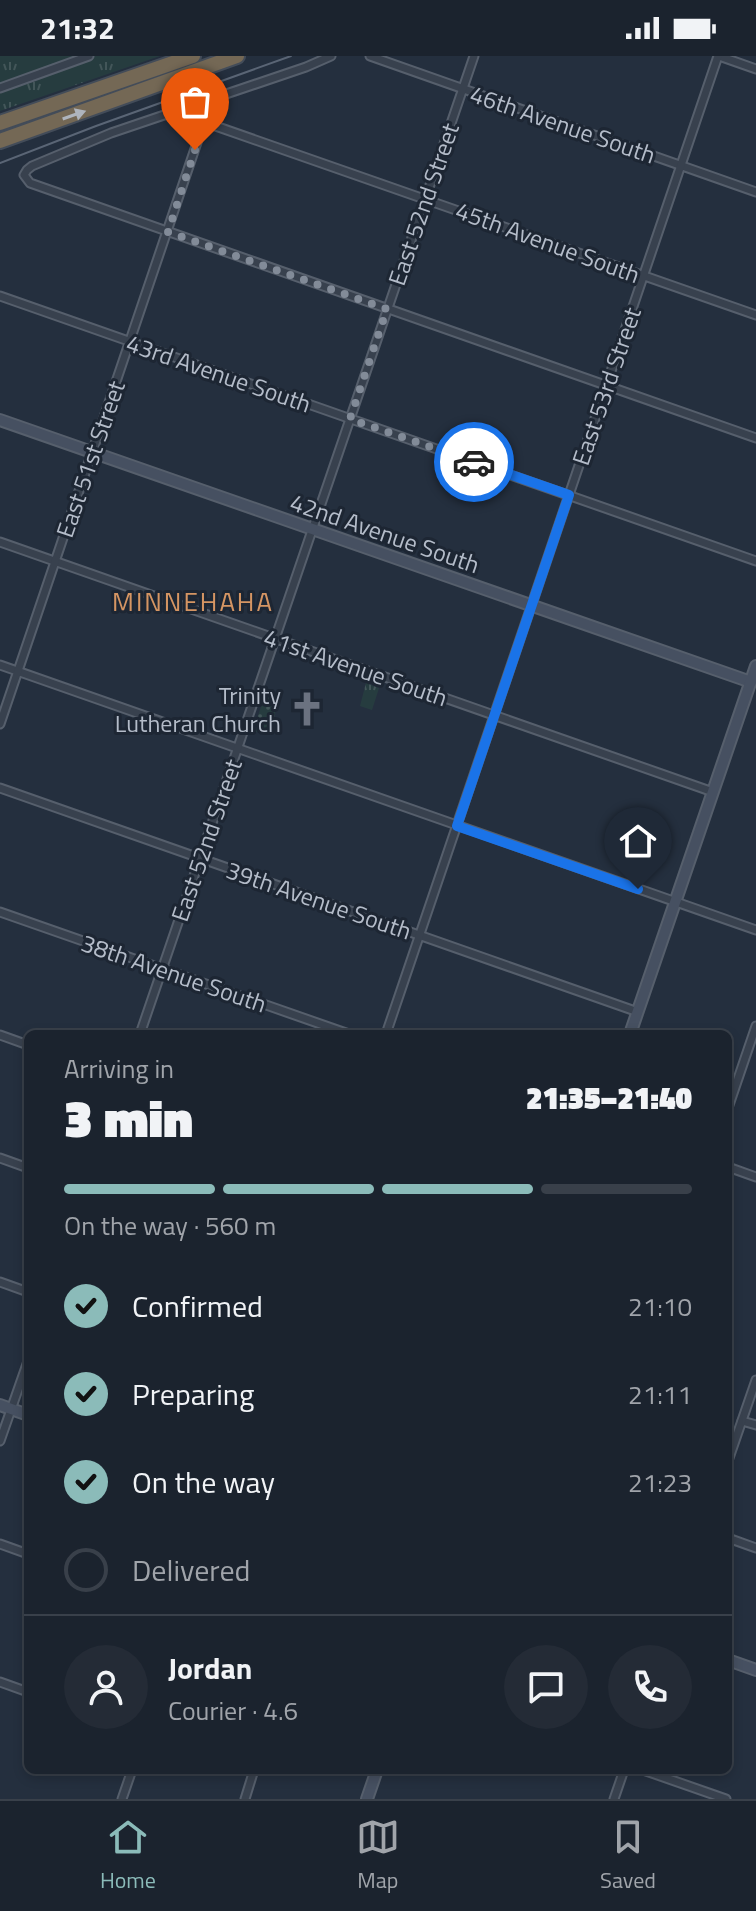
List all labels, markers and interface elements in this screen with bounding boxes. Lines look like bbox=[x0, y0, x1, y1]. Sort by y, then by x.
text: 21:32 bbox=[40, 5, 115, 51]
pin bbox=[161, 68, 229, 150]
street label: 46th Avenue South bbox=[466, 75, 660, 173]
icon: bag bbox=[173, 80, 217, 124]
one-way arrow bbox=[62, 108, 86, 120]
street label: East 52nd Street bbox=[378, 117, 468, 290]
street label: 45th Avenue South bbox=[451, 192, 645, 292]
street label: East 53rd Street bbox=[562, 302, 650, 470]
street label: 43rd Avenue South bbox=[122, 325, 316, 421]
street label: East 51st Street bbox=[46, 375, 134, 542]
courier bbox=[434, 422, 514, 502]
icon: car bbox=[452, 440, 496, 484]
street label: 42nd Avenue South bbox=[286, 484, 484, 582]
district label: MINNEHAHA bbox=[112, 582, 274, 621]
street label: 41st Avenue South bbox=[259, 619, 453, 715]
place label: Trinity Lutheran Church bbox=[115, 677, 281, 741]
church icon: Trinity Lutheran Church bbox=[288, 690, 326, 728]
street label: East 52nd Street bbox=[161, 753, 251, 926]
pin bbox=[604, 807, 672, 889]
icon: home bbox=[616, 819, 660, 863]
street label: 39th Avenue South bbox=[222, 851, 416, 949]
street label: 38th Avenue South bbox=[77, 924, 271, 1022]
text: Arriving in bbox=[64, 1049, 174, 1088]
text: 21:35–21:40 bbox=[526, 1075, 692, 1121]
text: 3 min bbox=[64, 1078, 193, 1157]
text: On the way · 560 m bbox=[64, 1206, 276, 1245]
text: Confirmed bbox=[132, 1283, 263, 1329]
icon: check bbox=[64, 1284, 108, 1328]
text: 21:10 bbox=[628, 1287, 692, 1326]
text: Preparing bbox=[132, 1371, 254, 1417]
icon: check bbox=[64, 1372, 108, 1416]
text: 21:11 bbox=[628, 1375, 692, 1414]
text: On the way bbox=[132, 1459, 275, 1505]
icon: check bbox=[64, 1460, 108, 1504]
text: 21:23 bbox=[628, 1463, 692, 1502]
text: Delivered bbox=[132, 1547, 250, 1593]
button: person bbox=[64, 1645, 148, 1729]
text: Jordan bbox=[168, 1645, 252, 1691]
button: chat bbox=[504, 1645, 588, 1729]
button: phone bbox=[608, 1645, 692, 1729]
text: Courier · 4.6 bbox=[168, 1691, 298, 1730]
tab: Home bbox=[100, 1815, 156, 1897]
tab: Map bbox=[356, 1815, 400, 1897]
tab: Saved bbox=[600, 1815, 656, 1897]

